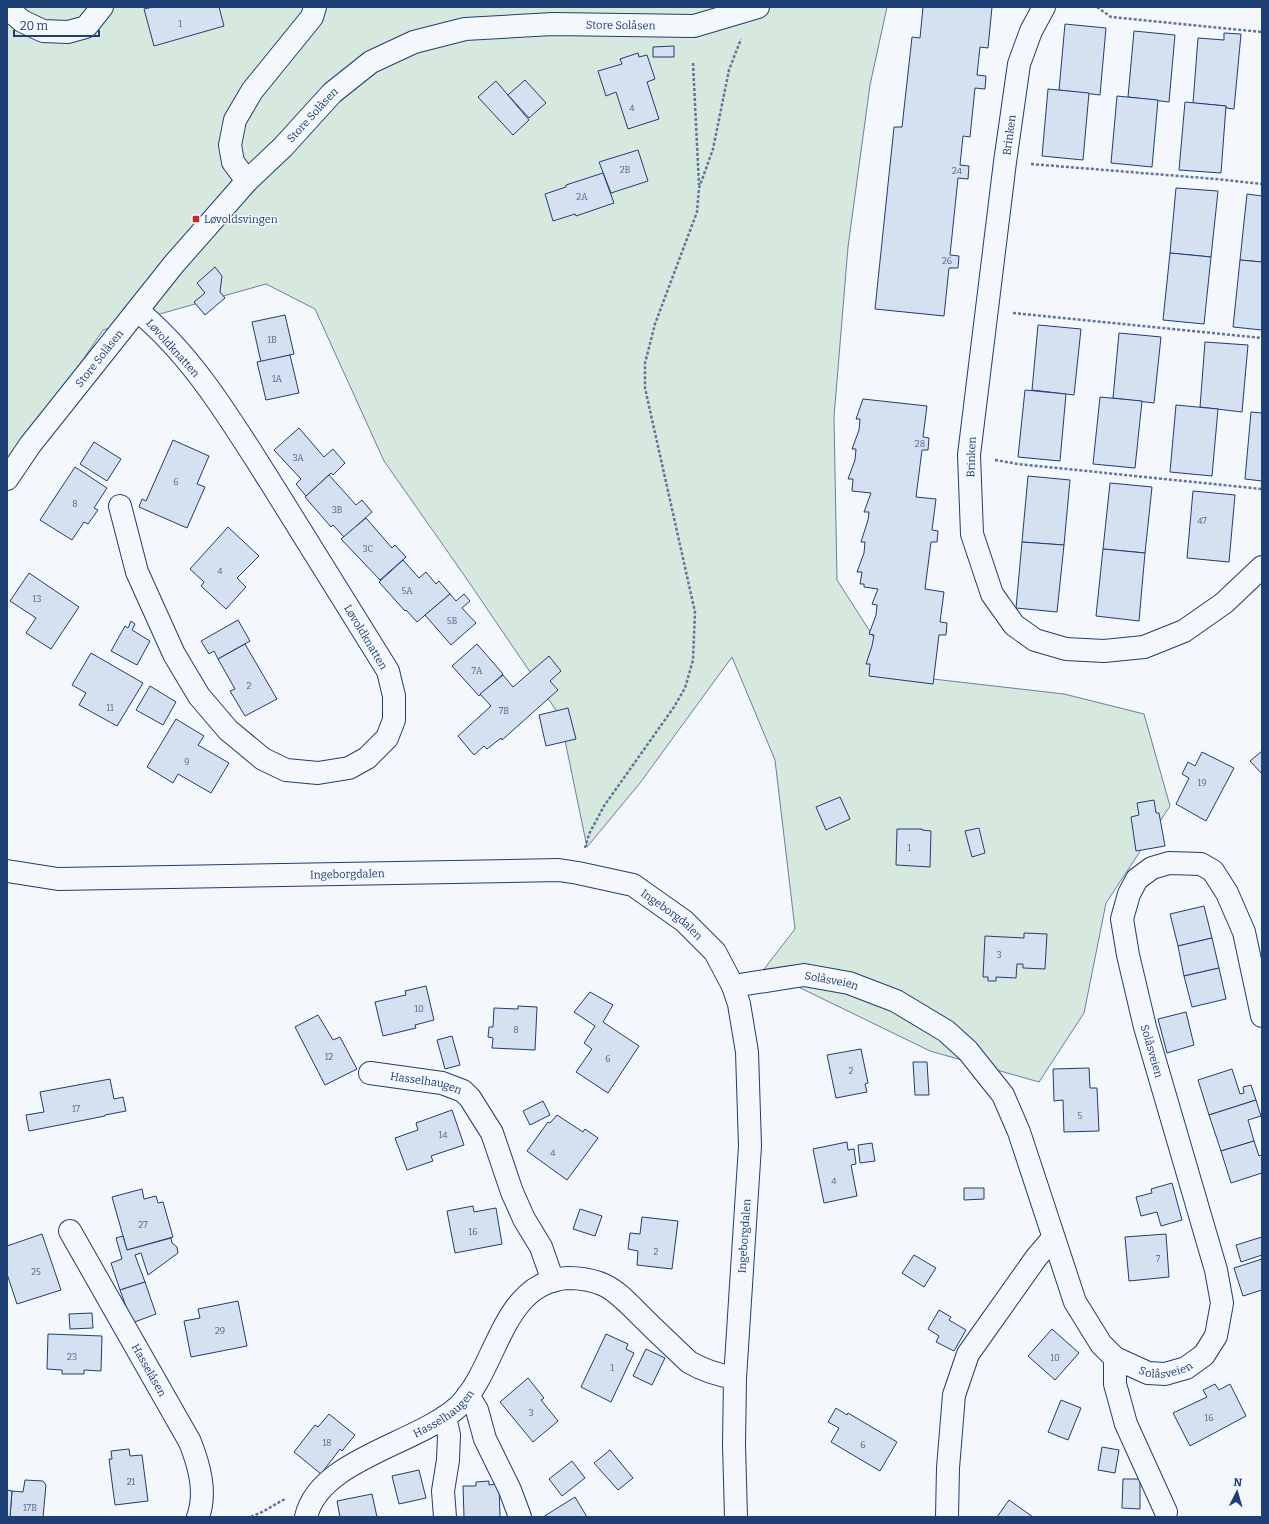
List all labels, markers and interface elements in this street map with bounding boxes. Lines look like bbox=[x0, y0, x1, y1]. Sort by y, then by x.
scale bar bbox=[14, 12, 99, 38]
street label: Store Solåsen bbox=[586, 18, 656, 32]
text: 20 m bbox=[20, 19, 49, 33]
house number: 1 bbox=[178, 19, 182, 29]
street label: Store Solåsen bbox=[284, 85, 341, 145]
house number: 4 bbox=[629, 103, 635, 113]
street label: Brinken bbox=[1000, 114, 1019, 156]
house number: 2B bbox=[620, 165, 631, 175]
house number: 24 bbox=[952, 166, 963, 176]
house number: 2A bbox=[576, 192, 588, 202]
place label: Løvoldsvingen bbox=[204, 213, 278, 226]
marker: Løvoldsvingen bbox=[191, 214, 201, 224]
house number: 26 bbox=[942, 256, 952, 266]
street label: Løvoldknatten bbox=[143, 317, 202, 380]
street label: Store Solåsen bbox=[73, 327, 126, 390]
house number: 1B bbox=[267, 335, 277, 345]
house number: 1A bbox=[272, 374, 283, 384]
street label: Brinken bbox=[964, 436, 979, 478]
house number: 28 bbox=[915, 439, 925, 449]
house number: 3A bbox=[292, 453, 304, 463]
house number: 6 bbox=[173, 477, 179, 487]
house number: 8 bbox=[72, 499, 78, 509]
house number: 3B bbox=[332, 505, 343, 515]
house number: 47 bbox=[1197, 516, 1207, 526]
house number: 3C bbox=[363, 544, 374, 554]
house number: 4 bbox=[217, 566, 223, 576]
house number: 5A bbox=[401, 586, 413, 596]
house number: 13 bbox=[33, 594, 41, 604]
street label: Løvoldknatten bbox=[341, 602, 390, 672]
house number: 5B bbox=[447, 616, 457, 626]
house number: 7A bbox=[472, 666, 483, 676]
house number: 2 bbox=[247, 681, 252, 691]
house number: 11 bbox=[106, 703, 114, 713]
house number: 7B bbox=[499, 706, 509, 716]
house number: 9 bbox=[184, 757, 190, 767]
house number: 19 bbox=[1198, 778, 1206, 788]
house number: 1 bbox=[907, 843, 911, 853]
street label: Ingeborgdalen bbox=[310, 867, 385, 881]
street label: Ingeborgdalen bbox=[638, 887, 705, 943]
house number: 3 bbox=[996, 950, 1002, 960]
street label: Solåsveien bbox=[803, 969, 860, 993]
house number: 10 bbox=[414, 1004, 424, 1014]
street label: Solåsveien bbox=[1138, 1023, 1165, 1079]
house number: 8 bbox=[513, 1025, 519, 1035]
house number: 12 bbox=[325, 1052, 333, 1062]
house number: 6 bbox=[605, 1054, 611, 1064]
house number: 2 bbox=[849, 1066, 854, 1076]
street label: Hasselhaugen bbox=[389, 1070, 464, 1097]
house number: 17 bbox=[72, 1104, 81, 1114]
house number: 5 bbox=[1078, 1111, 1083, 1121]
house number: 14 bbox=[439, 1130, 448, 1140]
house number: 4 bbox=[550, 1148, 556, 1158]
house number: 4 bbox=[831, 1176, 837, 1186]
street label: Ingeborgdalen bbox=[735, 1198, 754, 1274]
house number: 27 bbox=[138, 1220, 148, 1230]
house number: 16 bbox=[469, 1227, 477, 1237]
house number: 2 bbox=[654, 1247, 659, 1257]
house number: 7 bbox=[1156, 1254, 1161, 1264]
house number: 25 bbox=[31, 1267, 41, 1277]
house number: 29 bbox=[215, 1326, 225, 1336]
street label: Hasselåsen bbox=[129, 1342, 169, 1399]
house number: 23 bbox=[67, 1352, 77, 1362]
house number: 10 bbox=[1050, 1353, 1060, 1363]
street label: Solåsveien bbox=[1137, 1359, 1196, 1381]
house number: 1 bbox=[610, 1363, 614, 1373]
street label: Hasselhaugen bbox=[411, 1387, 477, 1440]
house number: 3 bbox=[528, 1408, 534, 1418]
house number: 16 bbox=[1205, 1413, 1213, 1423]
house number: 18 bbox=[322, 1438, 332, 1448]
house number: 6 bbox=[860, 1440, 866, 1450]
north arrow bbox=[1217, 1472, 1257, 1512]
text: N bbox=[1233, 1476, 1243, 1489]
house number: 21 bbox=[127, 1477, 136, 1487]
house number: 17B bbox=[23, 1503, 37, 1513]

